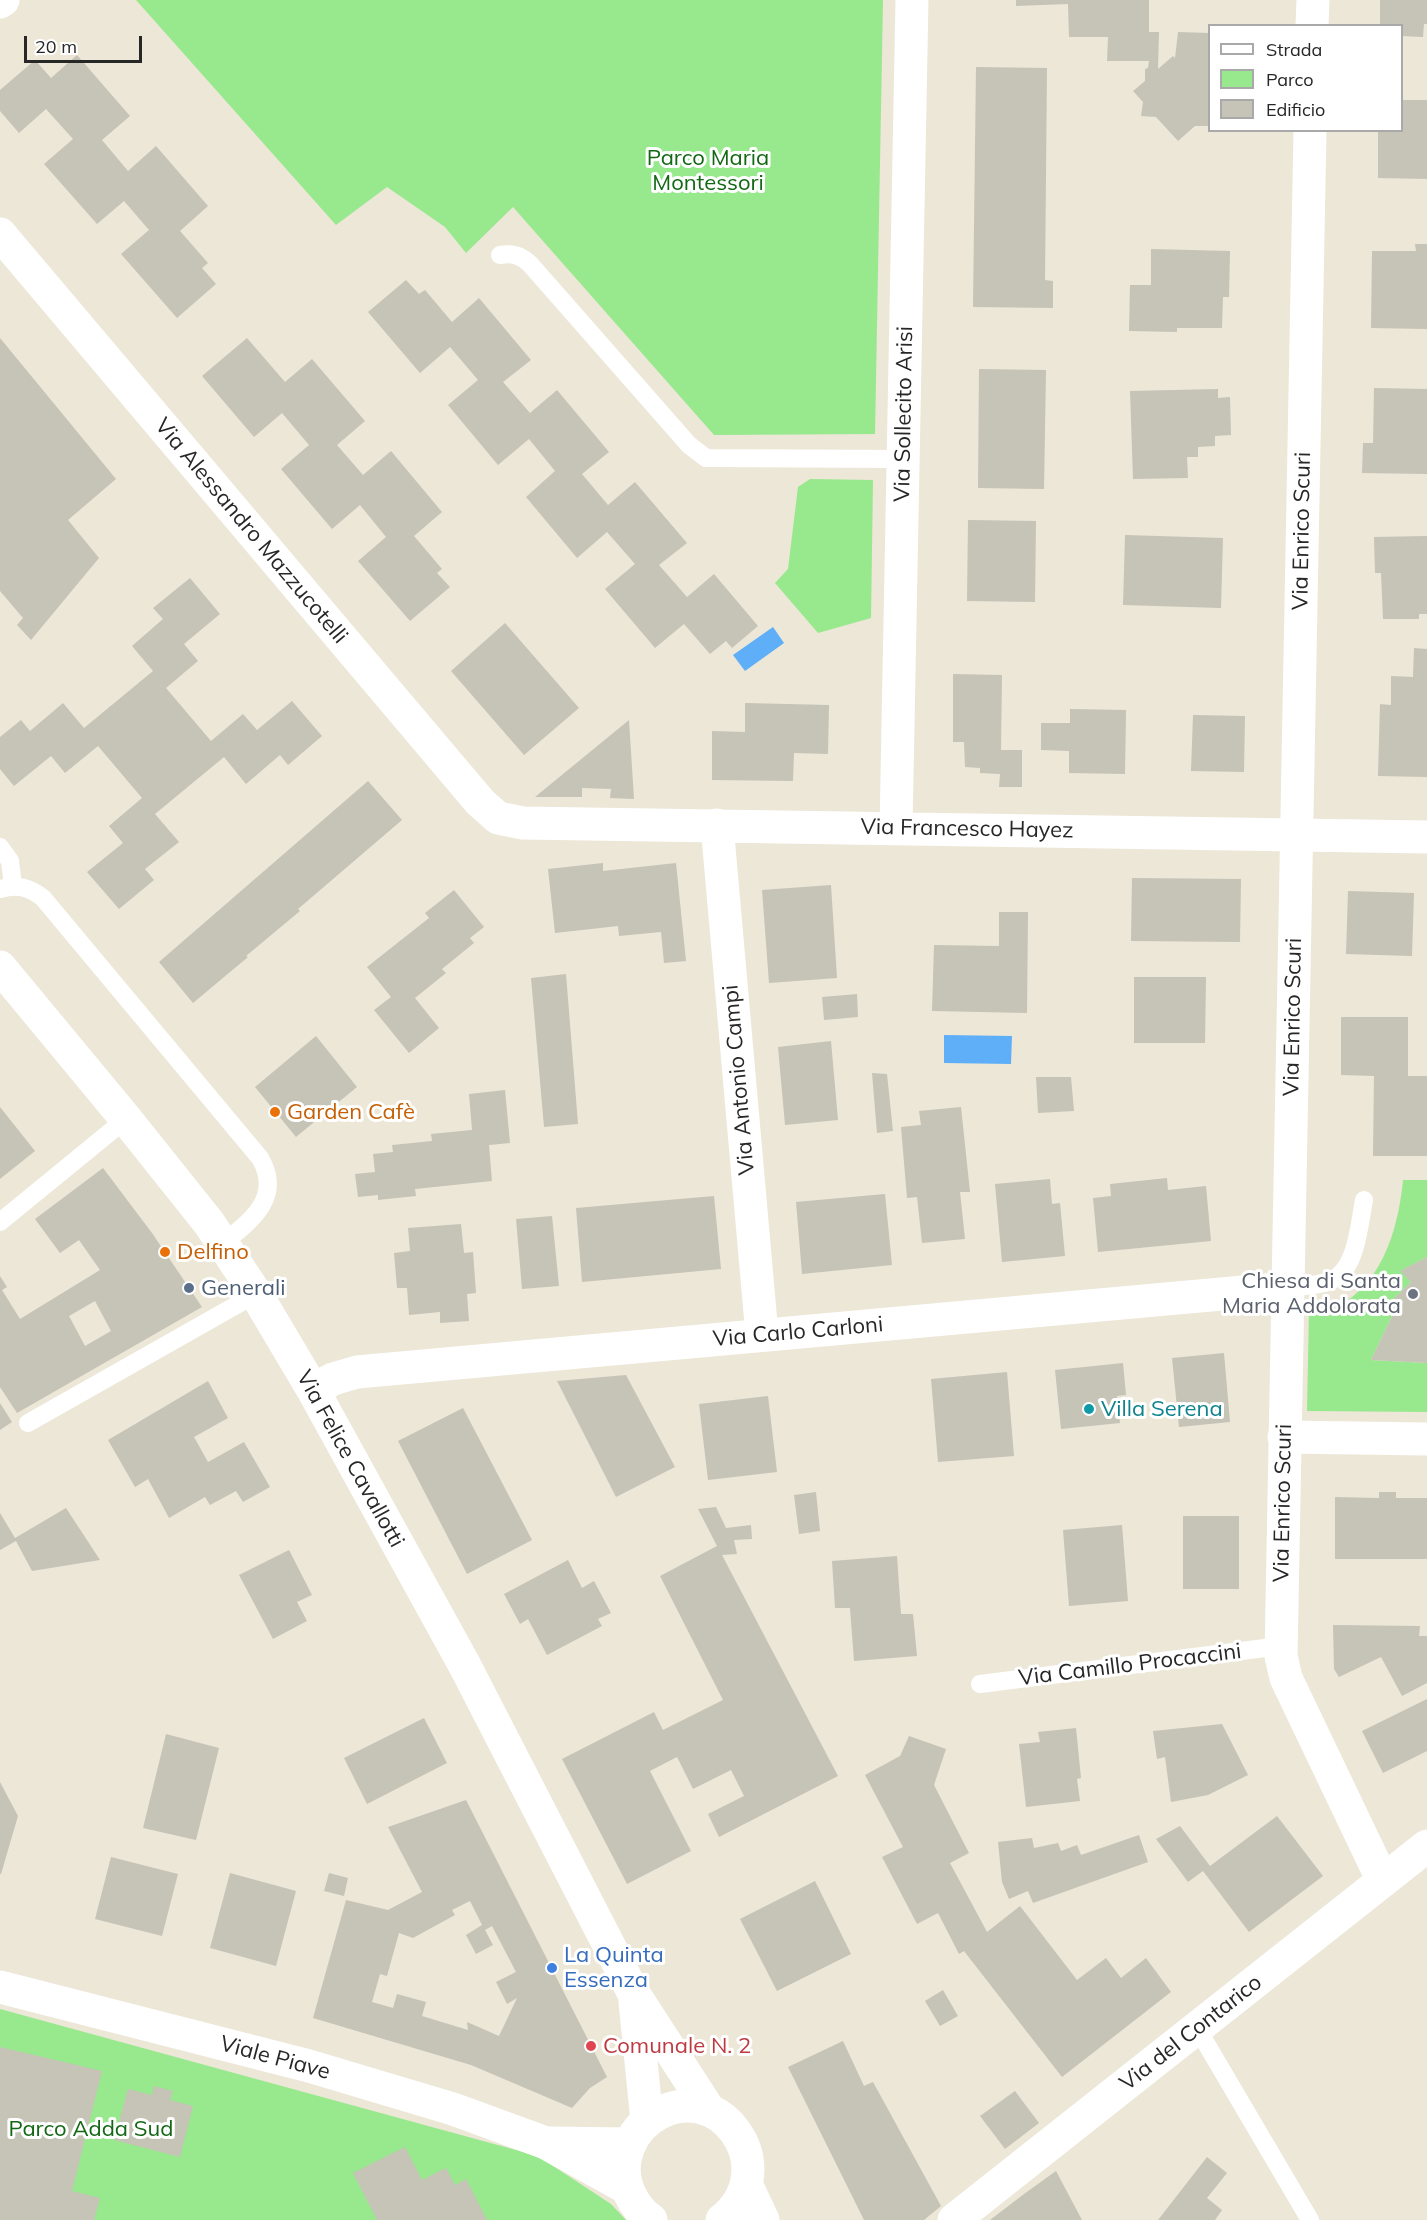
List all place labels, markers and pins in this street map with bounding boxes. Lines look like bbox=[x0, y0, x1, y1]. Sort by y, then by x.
place label: Garden Cafè bbox=[287, 1099, 415, 1125]
marker: Garden Cafè bbox=[268, 1105, 282, 1119]
place label: Delfino bbox=[177, 1239, 249, 1265]
marker: Delfino bbox=[158, 1245, 172, 1259]
place label: Chiesa di Santa Maria Addolorata bbox=[1222, 1268, 1401, 1320]
place label: Generali bbox=[201, 1275, 285, 1301]
marker: Generali bbox=[182, 1281, 196, 1295]
marker: Chiesa di Santa Maria Addolorata bbox=[1406, 1287, 1420, 1301]
place label: Villa Serena bbox=[1101, 1396, 1223, 1422]
marker: Villa Serena bbox=[1082, 1402, 1096, 1416]
place label: La Quinta Essenza bbox=[564, 1942, 664, 1994]
marker: La Quinta Essenza bbox=[545, 1961, 559, 1975]
place label: Comunale N. 2 bbox=[603, 2033, 751, 2059]
marker: Comunale N. 2 bbox=[584, 2039, 598, 2053]

